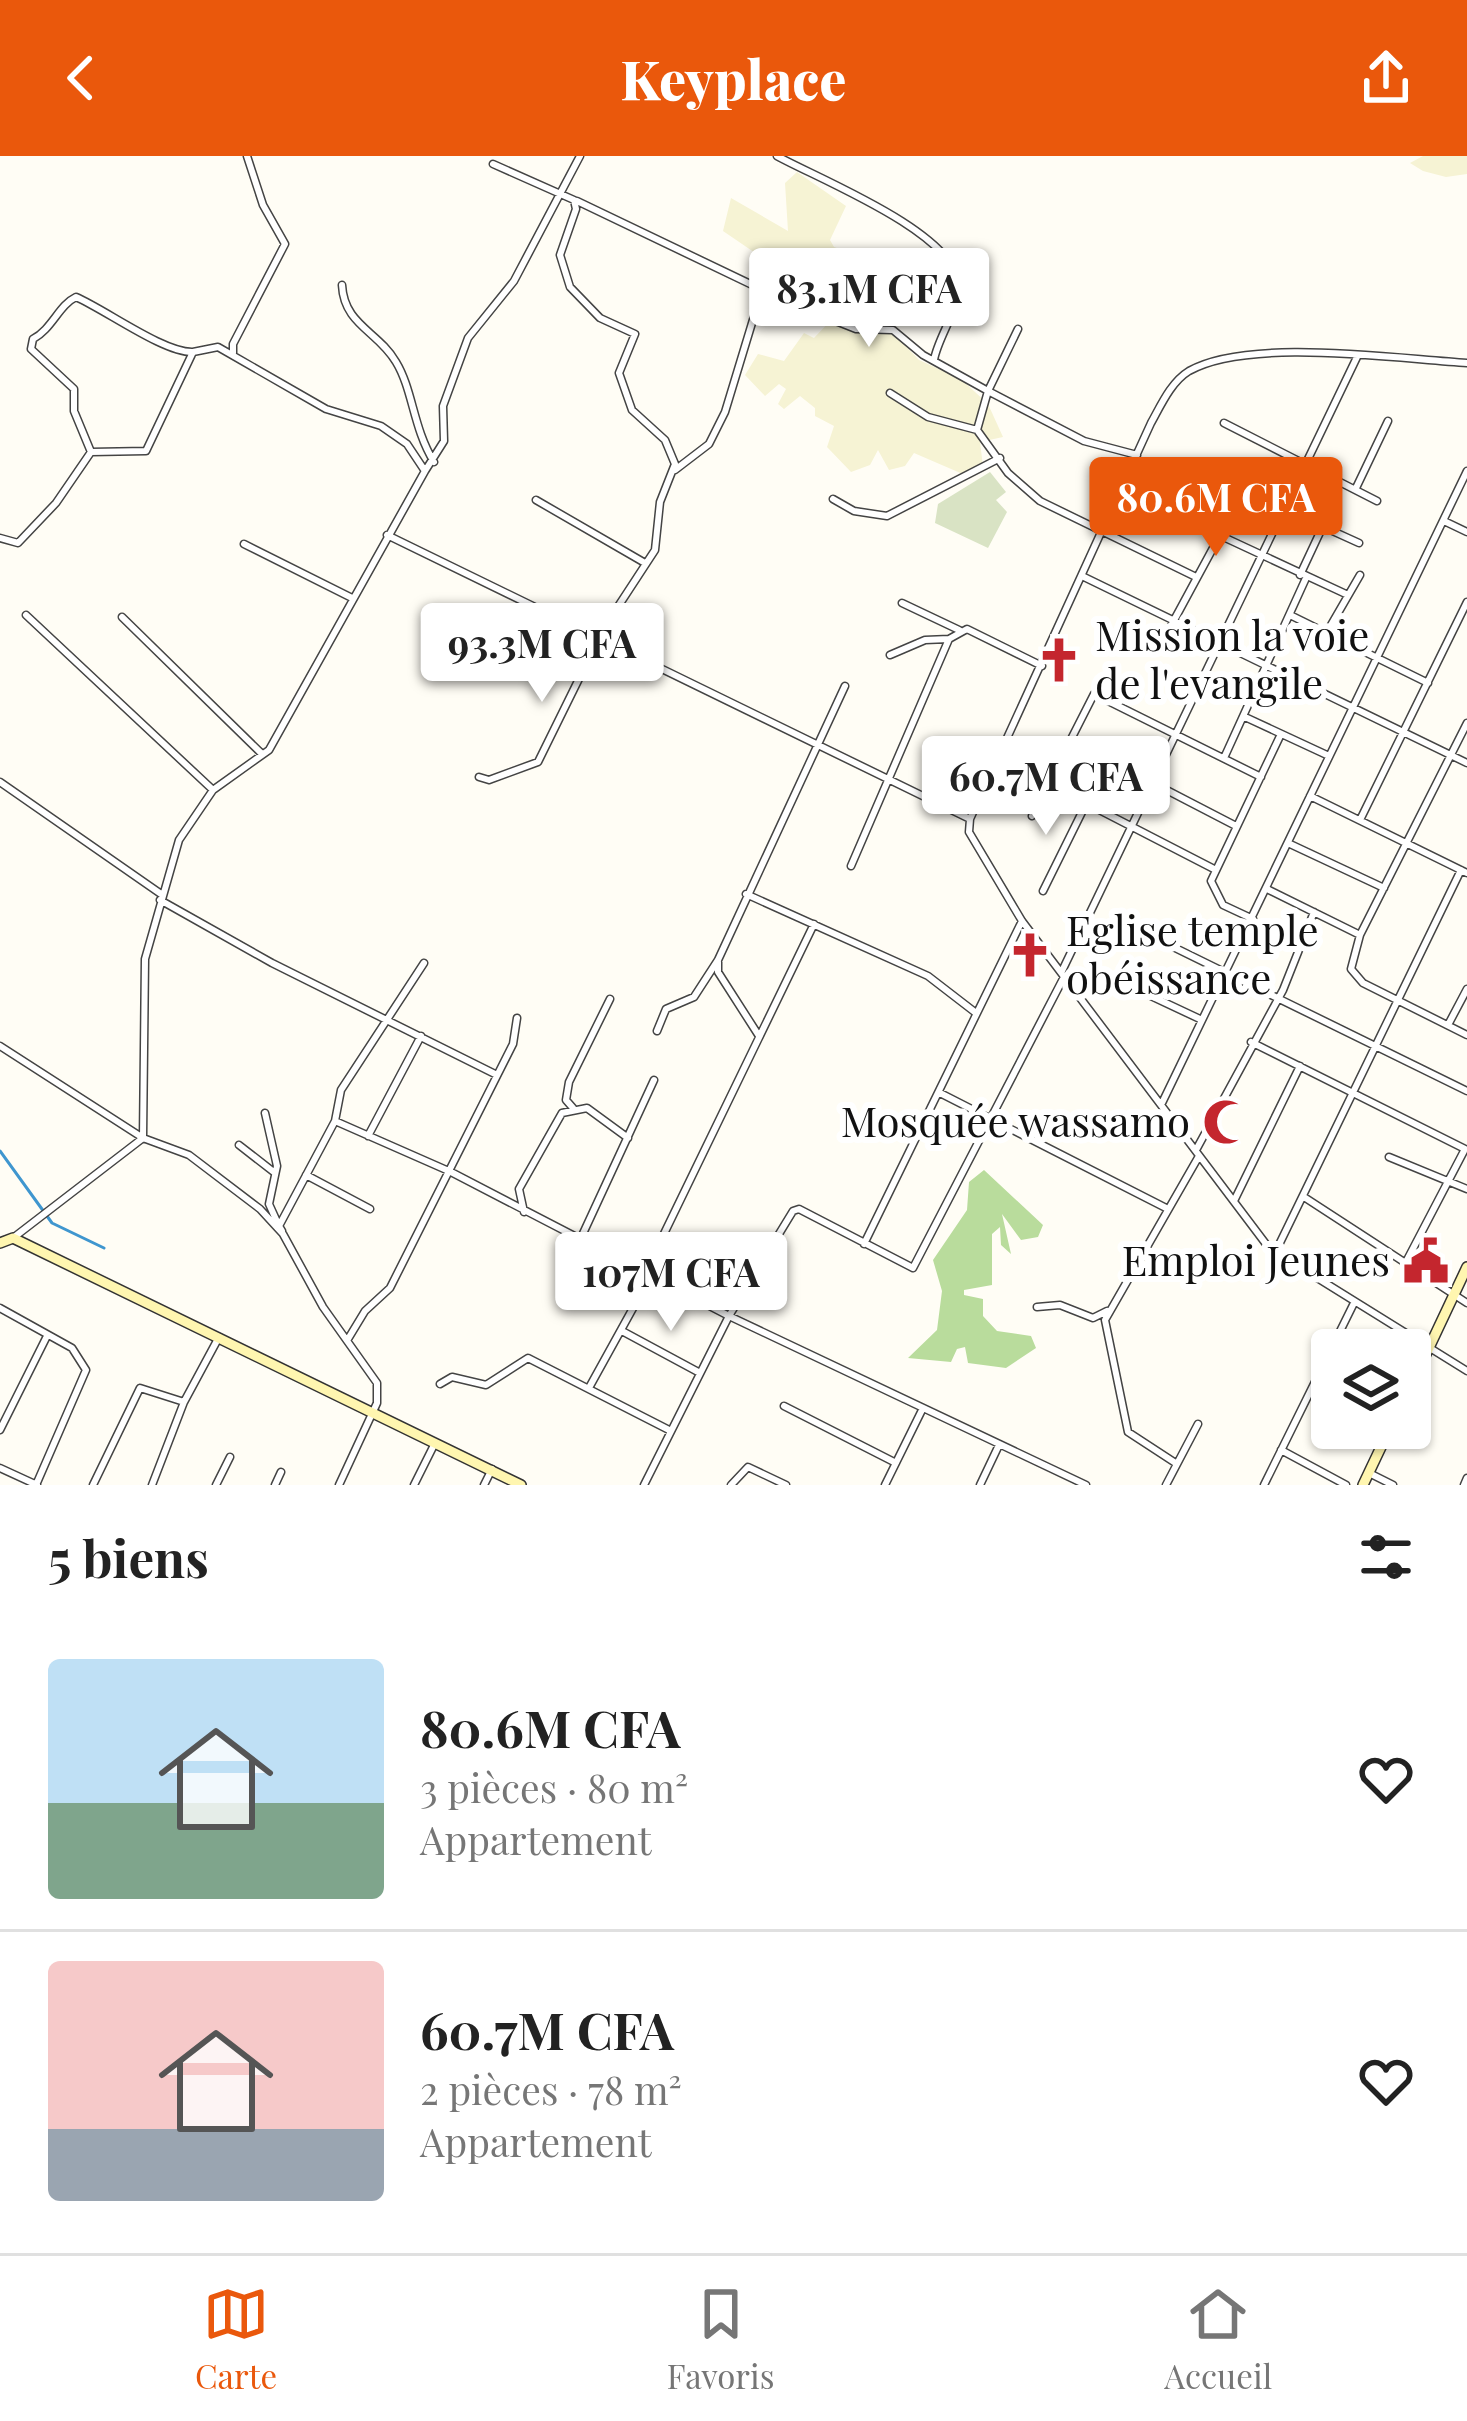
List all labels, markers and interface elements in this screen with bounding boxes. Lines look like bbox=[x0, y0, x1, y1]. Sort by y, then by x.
text: Keyplace bbox=[621, 42, 846, 114]
icon: back bbox=[48, 45, 114, 111]
icon: share bbox=[1353, 45, 1419, 111]
pin: 83.1M CFA bbox=[732, 248, 1006, 350]
text: 83.1M CFA bbox=[776, 261, 962, 313]
pin: 80.6M CFA bbox=[1079, 457, 1353, 559]
text: 80.6M CFA bbox=[1116, 470, 1316, 522]
pin: 93.3M CFA bbox=[405, 603, 679, 705]
place label: Mission la voie de l'evangile bbox=[1095, 606, 1370, 710]
text: 93.3M CFA bbox=[448, 616, 636, 668]
church icon: Mission la voie de l'evangile bbox=[1034, 635, 1084, 685]
pin: 60.7M CFA bbox=[909, 736, 1183, 838]
text: 60.7M CFA bbox=[949, 749, 1143, 801]
place label: Eglise temple obéissance bbox=[1066, 901, 1319, 1005]
church icon: Eglise temple obéissance bbox=[1005, 930, 1055, 980]
place label: Mosquée wassamo bbox=[841, 1092, 1190, 1148]
mosque icon: Mosquée wassamo bbox=[1201, 1097, 1251, 1147]
place label: Emploi Jeunes bbox=[1122, 1231, 1390, 1287]
pin: 107M CFA bbox=[547, 1232, 795, 1334]
public building icon: Emploi Jeunes bbox=[1401, 1236, 1451, 1286]
text: 107M CFA bbox=[582, 1245, 760, 1297]
map controls bbox=[1311, 1329, 1431, 1449]
button: layers bbox=[1311, 1329, 1431, 1449]
text: 5 biens bbox=[48, 1523, 209, 1591]
icon: filters bbox=[1353, 1524, 1419, 1590]
text: 80.6M CFA bbox=[420, 1693, 680, 1761]
icon: home bbox=[144, 1707, 288, 1851]
icon: heart bbox=[1353, 1746, 1419, 1812]
text: 3 pièces · 80 m² bbox=[420, 1761, 688, 1813]
text: Appartement bbox=[420, 1813, 652, 1865]
text: 60.7M CFA bbox=[420, 1995, 674, 2063]
icon: home bbox=[144, 2009, 288, 2153]
icon: heart bbox=[1353, 2048, 1419, 2114]
text: 2 pièces · 78 m² bbox=[420, 2063, 682, 2115]
text: Appartement bbox=[420, 2115, 652, 2167]
tab: Carte bbox=[195, 2281, 277, 2397]
tab: Favoris bbox=[667, 2281, 774, 2397]
tab: Accueil bbox=[1164, 2281, 1272, 2397]

